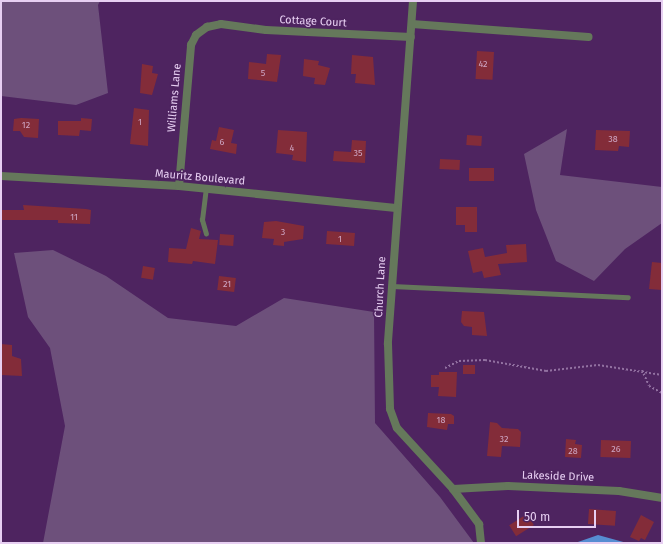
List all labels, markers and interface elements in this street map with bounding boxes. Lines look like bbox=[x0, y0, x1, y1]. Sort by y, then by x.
street label: Cottage Court bbox=[279, 14, 347, 30]
house number: 42 bbox=[478, 59, 488, 69]
street label: Williams Lane bbox=[165, 63, 185, 133]
house number: 5 bbox=[261, 68, 265, 78]
house number: 1 bbox=[138, 117, 142, 127]
house number: 12 bbox=[22, 120, 30, 130]
house number: 38 bbox=[608, 134, 618, 144]
house number: 6 bbox=[220, 137, 224, 147]
house number: 4 bbox=[290, 143, 294, 153]
house number: 35 bbox=[354, 148, 362, 158]
street label: Mauritz Boulevard bbox=[154, 167, 246, 189]
house number: 11 bbox=[70, 212, 78, 222]
house number: 3 bbox=[281, 227, 285, 237]
house number: 1 bbox=[338, 234, 342, 244]
street label: Church Lane bbox=[373, 256, 389, 318]
house number: 21 bbox=[223, 279, 231, 289]
house number: 18 bbox=[437, 415, 445, 425]
house number: 32 bbox=[500, 434, 508, 444]
house number: 26 bbox=[611, 444, 621, 454]
house number: 28 bbox=[568, 446, 578, 456]
street label: Lakeside Drive bbox=[522, 469, 594, 485]
scale bar bbox=[519, 502, 598, 528]
text: 50 m bbox=[524, 510, 550, 524]

